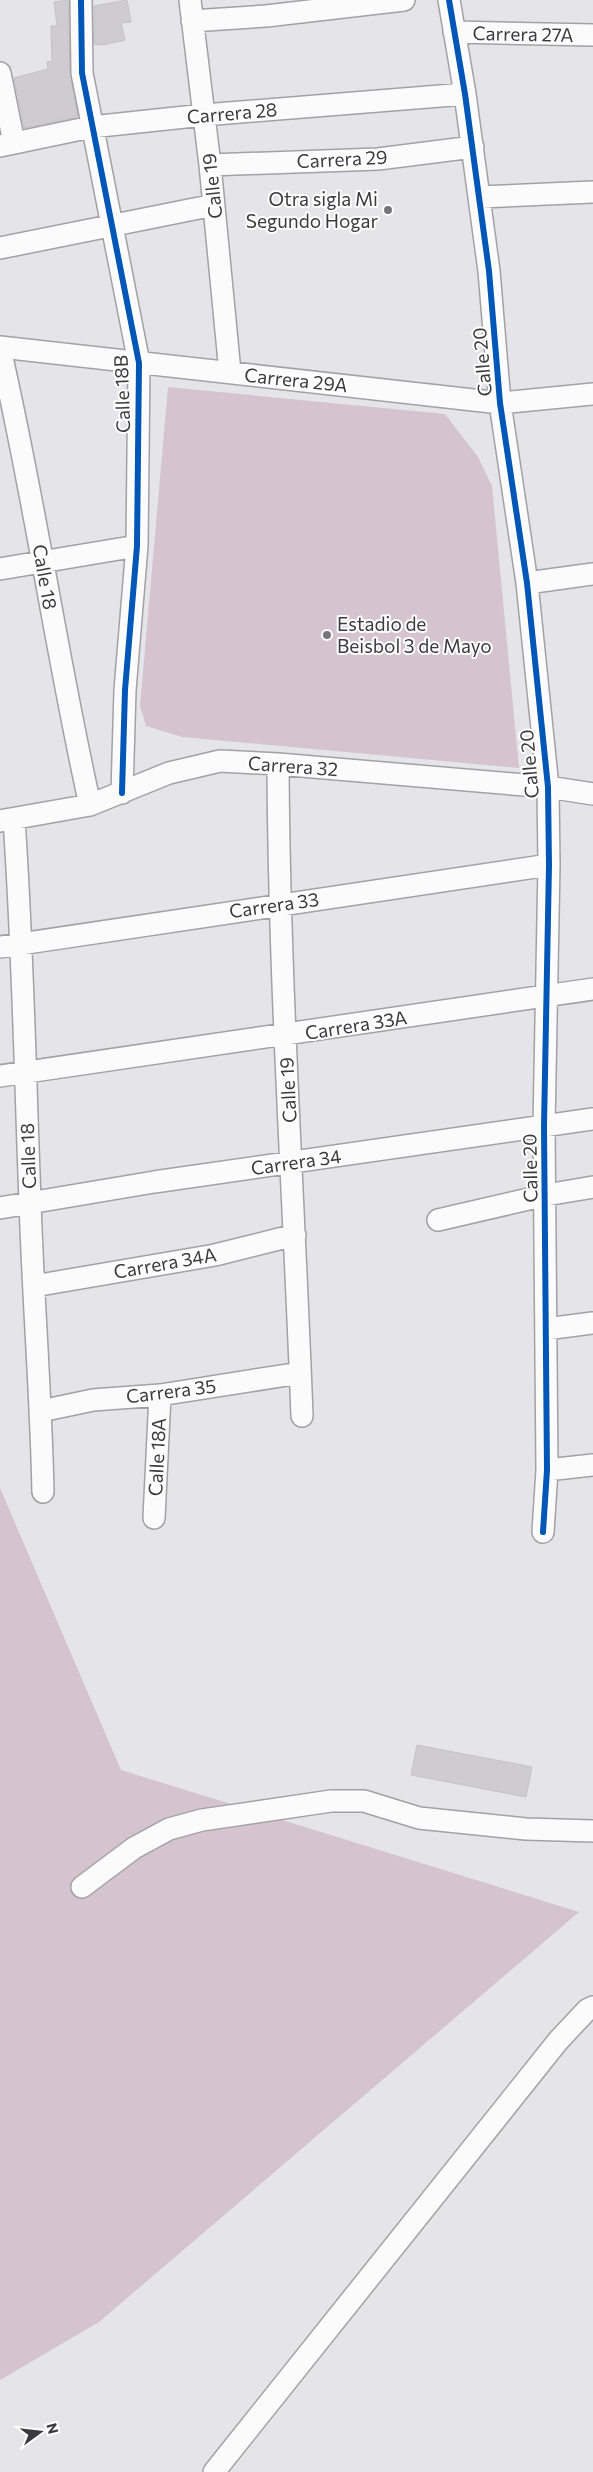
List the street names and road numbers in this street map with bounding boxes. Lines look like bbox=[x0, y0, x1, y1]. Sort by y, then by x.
street label: Carrera 27A bbox=[472, 21, 574, 46]
street label: Carrera 28 bbox=[186, 97, 278, 128]
street label: Carrera 29 bbox=[296, 145, 388, 172]
street label: Calle 19 bbox=[197, 152, 226, 220]
street label: Calle 20 bbox=[467, 327, 496, 397]
street label: Calle 18B bbox=[109, 355, 134, 433]
street label: Carrera 29A bbox=[243, 363, 349, 396]
street label: Calle 18 bbox=[28, 542, 63, 611]
street label: Calle 20 bbox=[514, 729, 543, 799]
street label: Carrera 32 bbox=[247, 751, 339, 780]
street label: Carrera 33 bbox=[228, 887, 320, 922]
street label: Carrera 33A bbox=[303, 1005, 409, 1044]
street label: Calle 19 bbox=[274, 1057, 301, 1124]
street label: Calle 18 bbox=[15, 1123, 40, 1189]
street label: Calle 20 bbox=[517, 1133, 542, 1203]
street label: Carrera 34 bbox=[249, 1144, 343, 1179]
street label: Carrera 34A bbox=[112, 1242, 218, 1283]
street label: Carrera 35 bbox=[125, 1374, 217, 1407]
street label: Calle 18A bbox=[143, 1417, 170, 1497]

